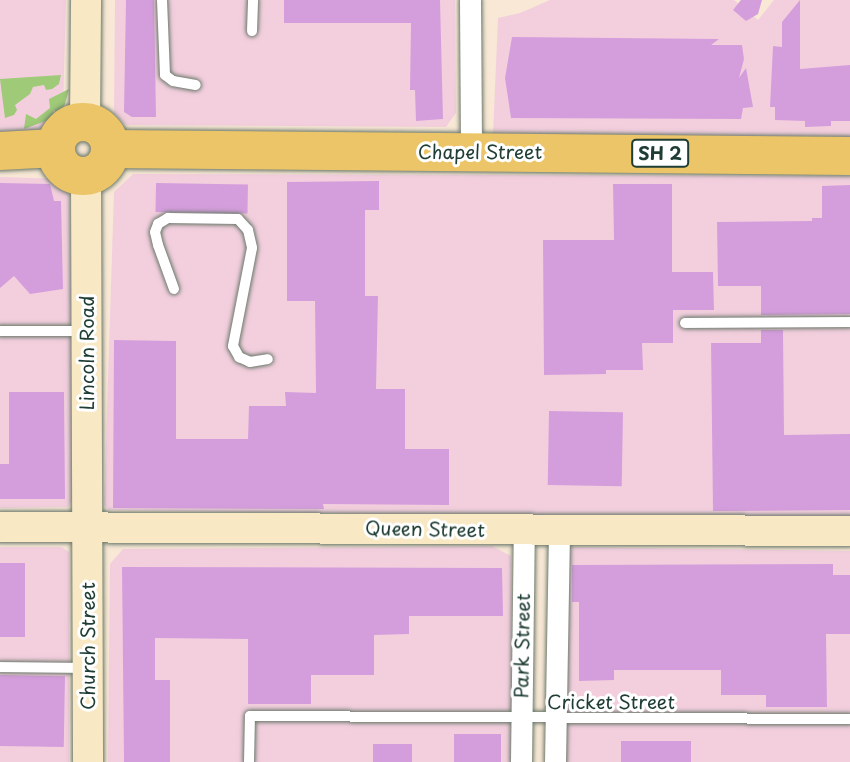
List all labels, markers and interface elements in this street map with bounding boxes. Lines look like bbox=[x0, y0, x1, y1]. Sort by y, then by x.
road number: SH 2 bbox=[630, 138, 690, 168]
street label: Chapel Street bbox=[417, 141, 543, 163]
street label: Lincoln Road bbox=[76, 295, 98, 411]
street label: Queen Street bbox=[364, 517, 486, 541]
street label: Church Street bbox=[77, 582, 99, 710]
street label: Park Street bbox=[510, 593, 534, 699]
street label: Cricket Street bbox=[546, 691, 676, 713]

